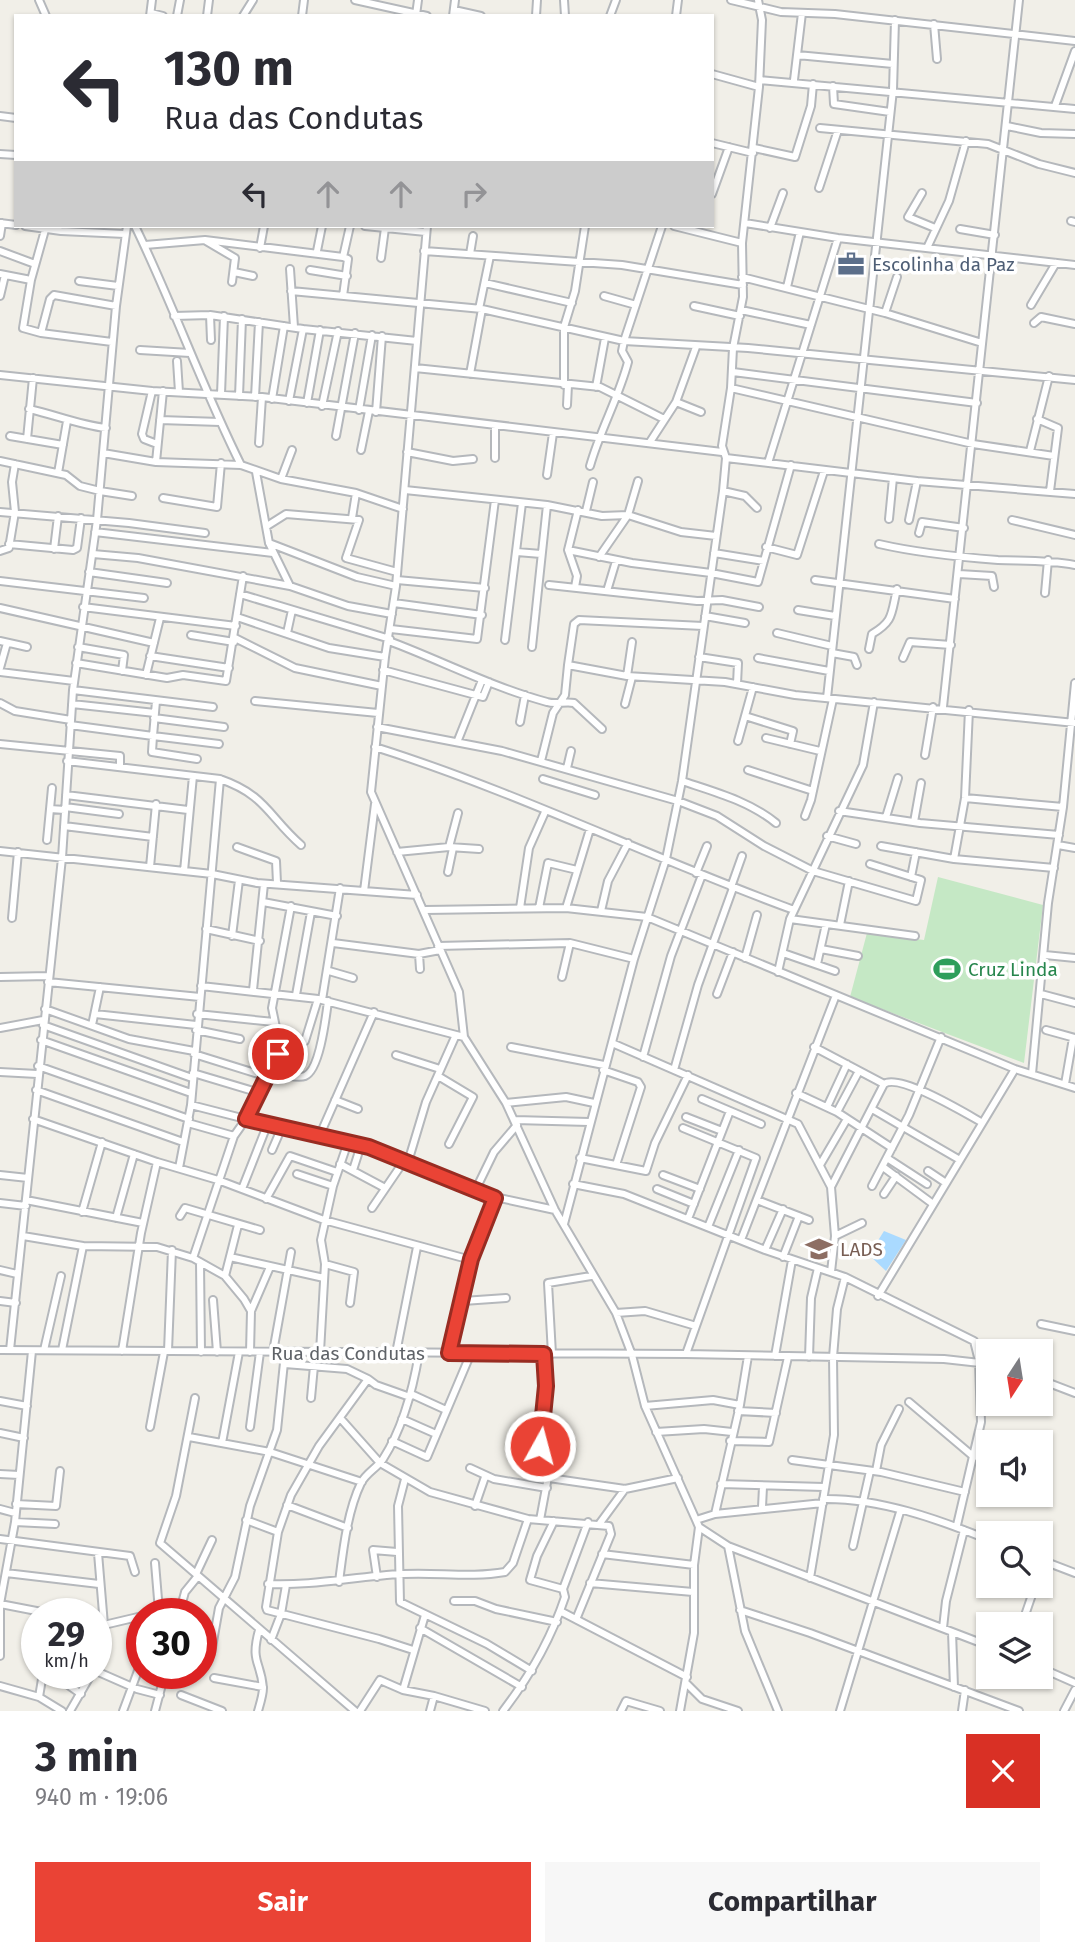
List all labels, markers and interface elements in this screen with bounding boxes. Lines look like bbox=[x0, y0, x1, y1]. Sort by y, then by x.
text: 130 m bbox=[164, 39, 294, 98]
icon: left bbox=[49, 42, 140, 133]
text: Rua das Condutas bbox=[164, 99, 423, 137]
icon: left bbox=[236, 175, 274, 213]
icon: ahead bbox=[309, 175, 347, 213]
icon: ahead bbox=[382, 175, 420, 213]
icon: right bbox=[455, 175, 493, 213]
office icon: Escolinha da Paz bbox=[836, 249, 866, 279]
place label: Escolinha da Paz bbox=[872, 253, 1015, 276]
sports icon: Cruz Linda bbox=[932, 954, 962, 984]
place label: Cruz Linda bbox=[968, 958, 1058, 981]
pin bbox=[248, 1024, 308, 1084]
icon: arrive bbox=[259, 1035, 297, 1073]
school or university icon: LADS bbox=[804, 1234, 834, 1264]
place label: LADS bbox=[840, 1238, 883, 1261]
north arrow bbox=[976, 1339, 1054, 1416]
map controls bbox=[976, 1339, 1053, 1689]
street label: Rua das Condutas bbox=[271, 1342, 425, 1365]
position arrow bbox=[503, 1409, 577, 1483]
button: sound bbox=[976, 1430, 1053, 1507]
button: search bbox=[976, 1521, 1053, 1598]
speed limit sign: 30 bbox=[126, 1598, 217, 1689]
button: layers bbox=[976, 1612, 1053, 1689]
text: 29 bbox=[48, 1613, 85, 1655]
text: km/h bbox=[44, 1650, 89, 1672]
text: 3 min bbox=[35, 1732, 138, 1782]
button: close bbox=[966, 1734, 1040, 1808]
text: 940 m · 19:06 bbox=[35, 1783, 168, 1811]
button: Sair bbox=[35, 1862, 531, 1942]
button: Compartilhar bbox=[545, 1862, 1040, 1942]

